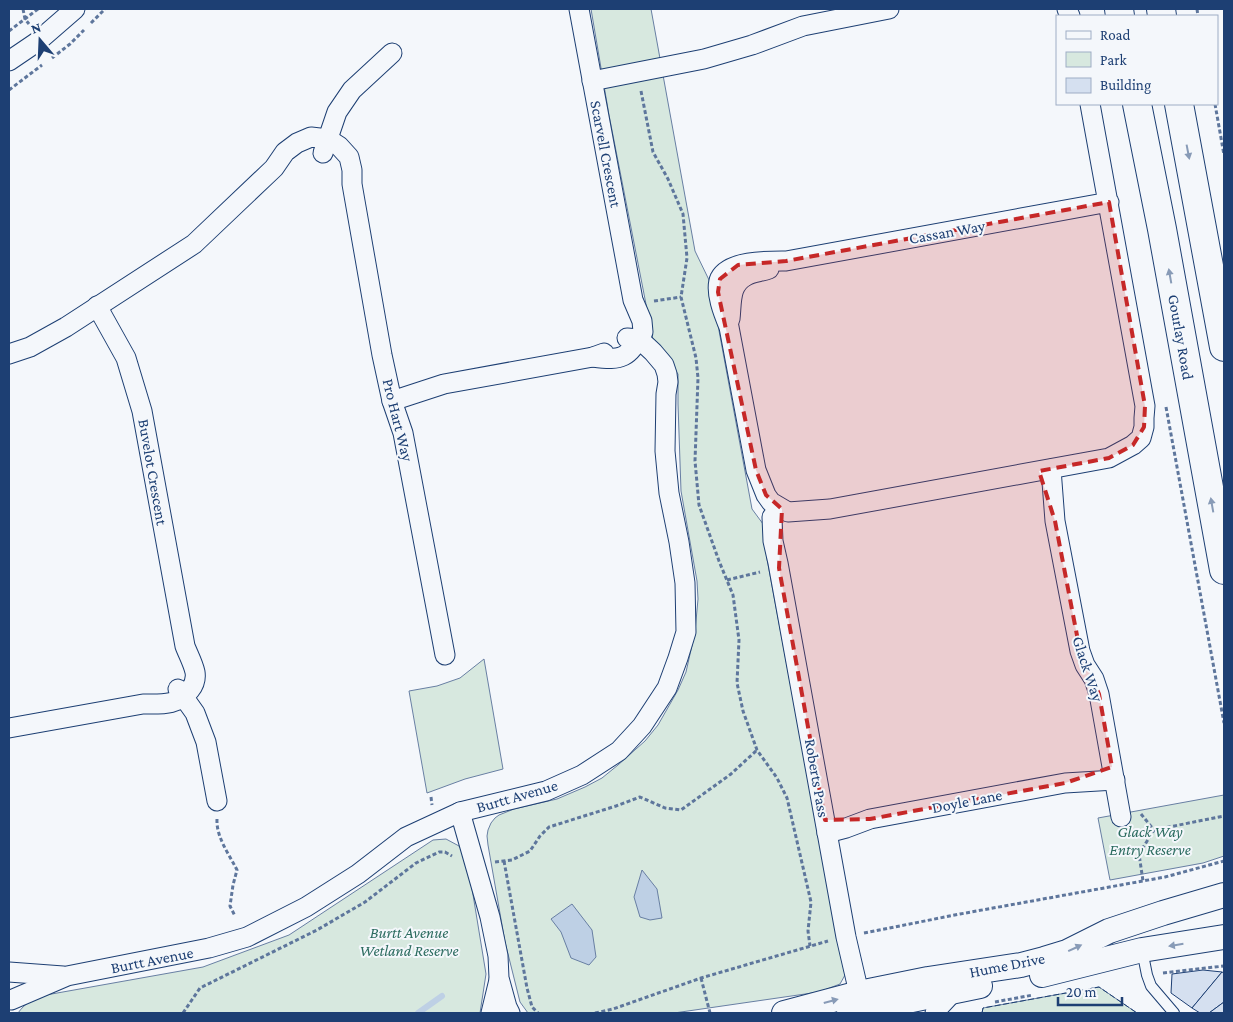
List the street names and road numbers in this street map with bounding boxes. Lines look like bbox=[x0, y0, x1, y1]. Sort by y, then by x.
street label: Scarvell Crescent bbox=[587, 99, 625, 210]
street label: Cassan Way bbox=[908, 217, 987, 248]
street label: Gourlay Road bbox=[1164, 293, 1197, 382]
street label: Pro Hart Way bbox=[379, 377, 417, 464]
street label: Buvelot Crescent bbox=[135, 418, 171, 527]
street label: Glack Way bbox=[1069, 634, 1107, 705]
street label: Roberts Pass bbox=[802, 737, 832, 819]
street label: Burtt Avenue bbox=[474, 776, 560, 816]
street label: Doyle Lane bbox=[930, 786, 1004, 817]
street label: Burtt Avenue bbox=[109, 944, 195, 976]
street label: Hume Drive bbox=[968, 949, 1046, 981]

